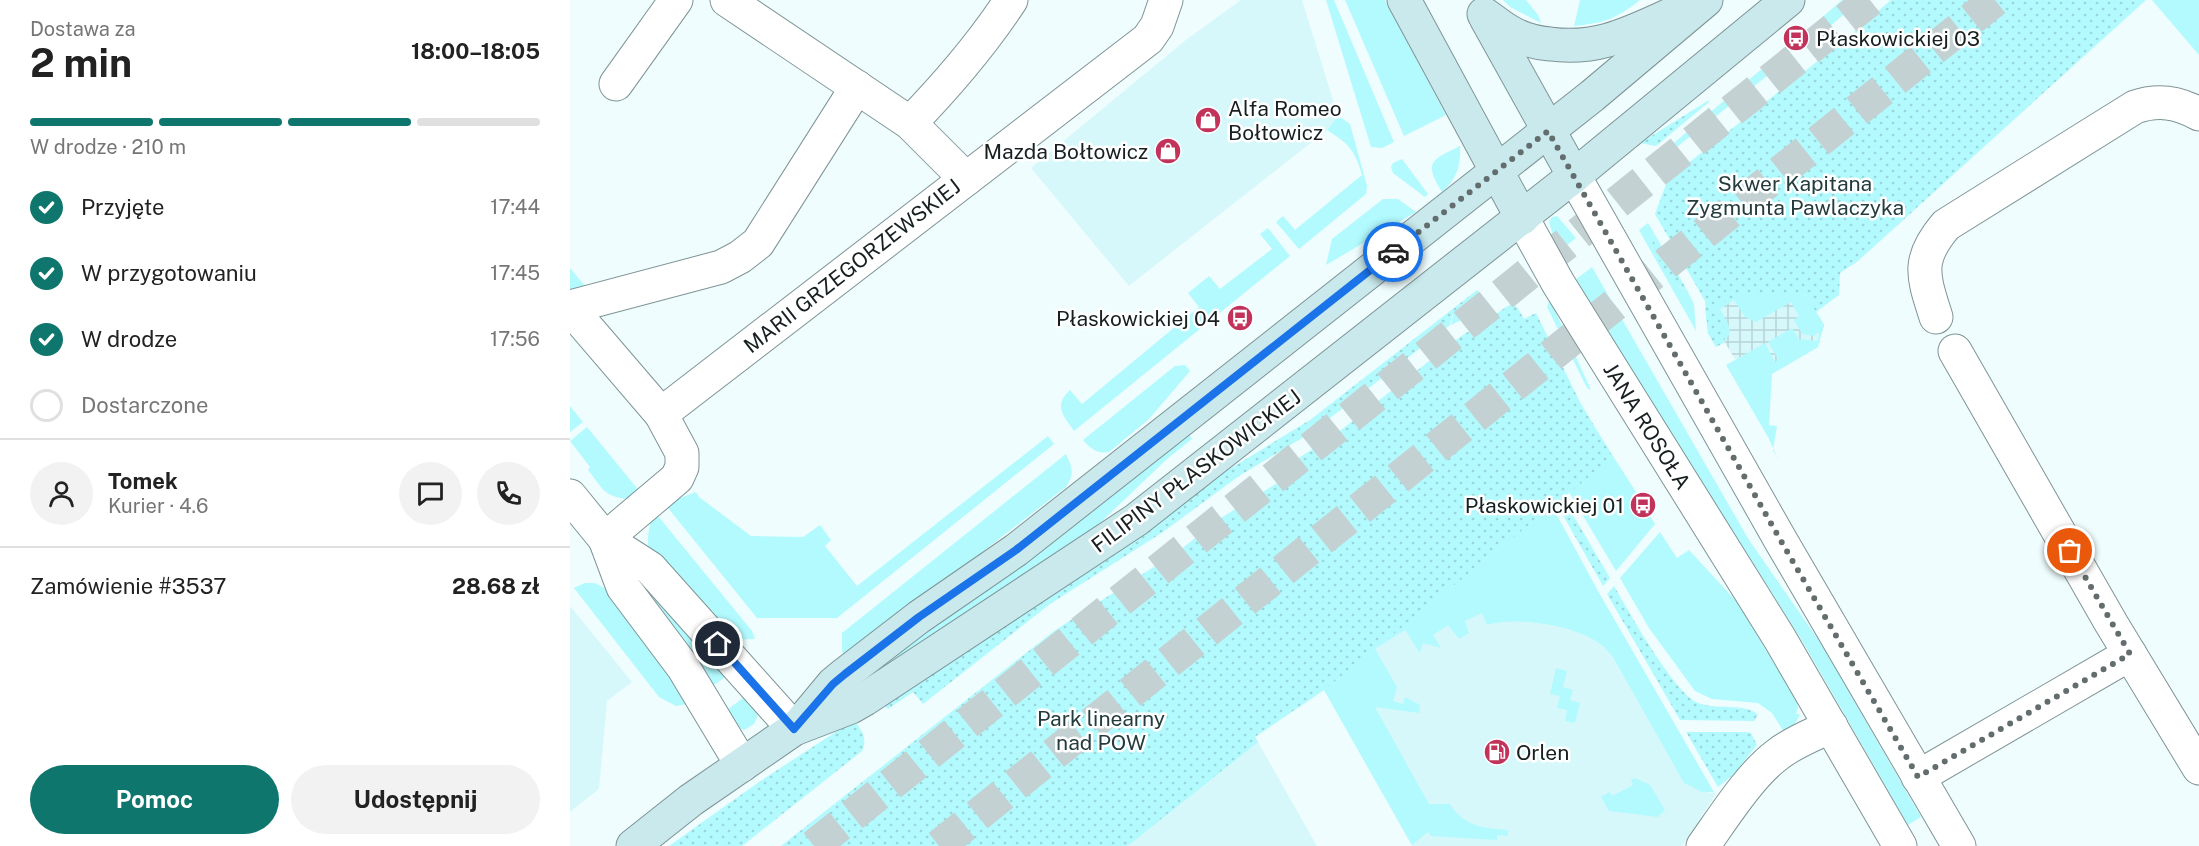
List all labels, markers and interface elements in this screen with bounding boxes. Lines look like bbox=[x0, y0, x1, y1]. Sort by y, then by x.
text: Dostawa za bbox=[30, 17, 136, 41]
bus stop icon: Płaskowickiej 03 bbox=[1781, 23, 1811, 53]
place label: Płaskowickiej 03 bbox=[1816, 26, 1980, 51]
text: 18:00–18:05 bbox=[411, 38, 540, 64]
text: 2 min bbox=[30, 40, 132, 86]
place label: Alfa Romeo Bołtowicz bbox=[1228, 96, 1342, 145]
shop icon: Alfa Romeo Bołtowicz bbox=[1193, 105, 1223, 135]
text: W drodze · 210 m bbox=[30, 135, 186, 159]
shop icon: Mazda Bołtowicz bbox=[1153, 136, 1183, 166]
place label: Mazda Bołtowicz bbox=[984, 139, 1148, 164]
park label: Skwer Kapitana Zygmunta Pawlaczyka bbox=[1686, 171, 1904, 220]
street label: MARII GRZEGORZEWSKIEJ bbox=[739, 174, 965, 358]
icon: check bbox=[30, 191, 63, 224]
text: Przyjęte bbox=[81, 194, 164, 220]
text: 17:44 bbox=[490, 195, 540, 219]
courier bbox=[1363, 222, 1423, 282]
icon: car bbox=[1377, 236, 1410, 269]
icon: check bbox=[30, 257, 63, 290]
text: W przygotowaniu bbox=[81, 260, 257, 286]
text: 17:45 bbox=[490, 261, 540, 285]
bus stop icon: Płaskowickiej 04 bbox=[1225, 303, 1255, 333]
place label: Płaskowickiej 04 bbox=[1056, 306, 1220, 331]
icon: check bbox=[30, 323, 63, 356]
text: W drodze bbox=[81, 326, 177, 352]
text: 17:56 bbox=[490, 327, 540, 351]
street label: JANA ROSOŁA bbox=[1598, 358, 1696, 494]
street label: FILIPINY PŁASKOWICKIEJ bbox=[1086, 384, 1306, 558]
text: Dostarczone bbox=[81, 392, 208, 418]
button: person bbox=[30, 462, 93, 525]
button: chat bbox=[399, 462, 462, 525]
button: phone bbox=[477, 462, 540, 525]
text: Tomek bbox=[108, 468, 178, 494]
bus stop icon: Płaskowickiej 01 bbox=[1628, 490, 1658, 520]
place label: Płaskowickiej 01 bbox=[1465, 493, 1624, 518]
text: Kurier · 4.6 bbox=[108, 494, 208, 518]
pin bbox=[2044, 525, 2095, 576]
icon: bag bbox=[2053, 534, 2086, 567]
text: Zamówienie #3537 bbox=[30, 573, 226, 599]
text: 28.68 zł bbox=[452, 573, 540, 599]
pin bbox=[692, 618, 743, 669]
icon: home bbox=[701, 627, 734, 660]
park label: Park linearny nad POW bbox=[1037, 706, 1165, 755]
fuel station icon: Orlen bbox=[1482, 737, 1512, 767]
place label: Orlen bbox=[1516, 740, 1569, 765]
button: Pomoc bbox=[30, 765, 279, 834]
button: Udostępnij bbox=[291, 765, 540, 834]

